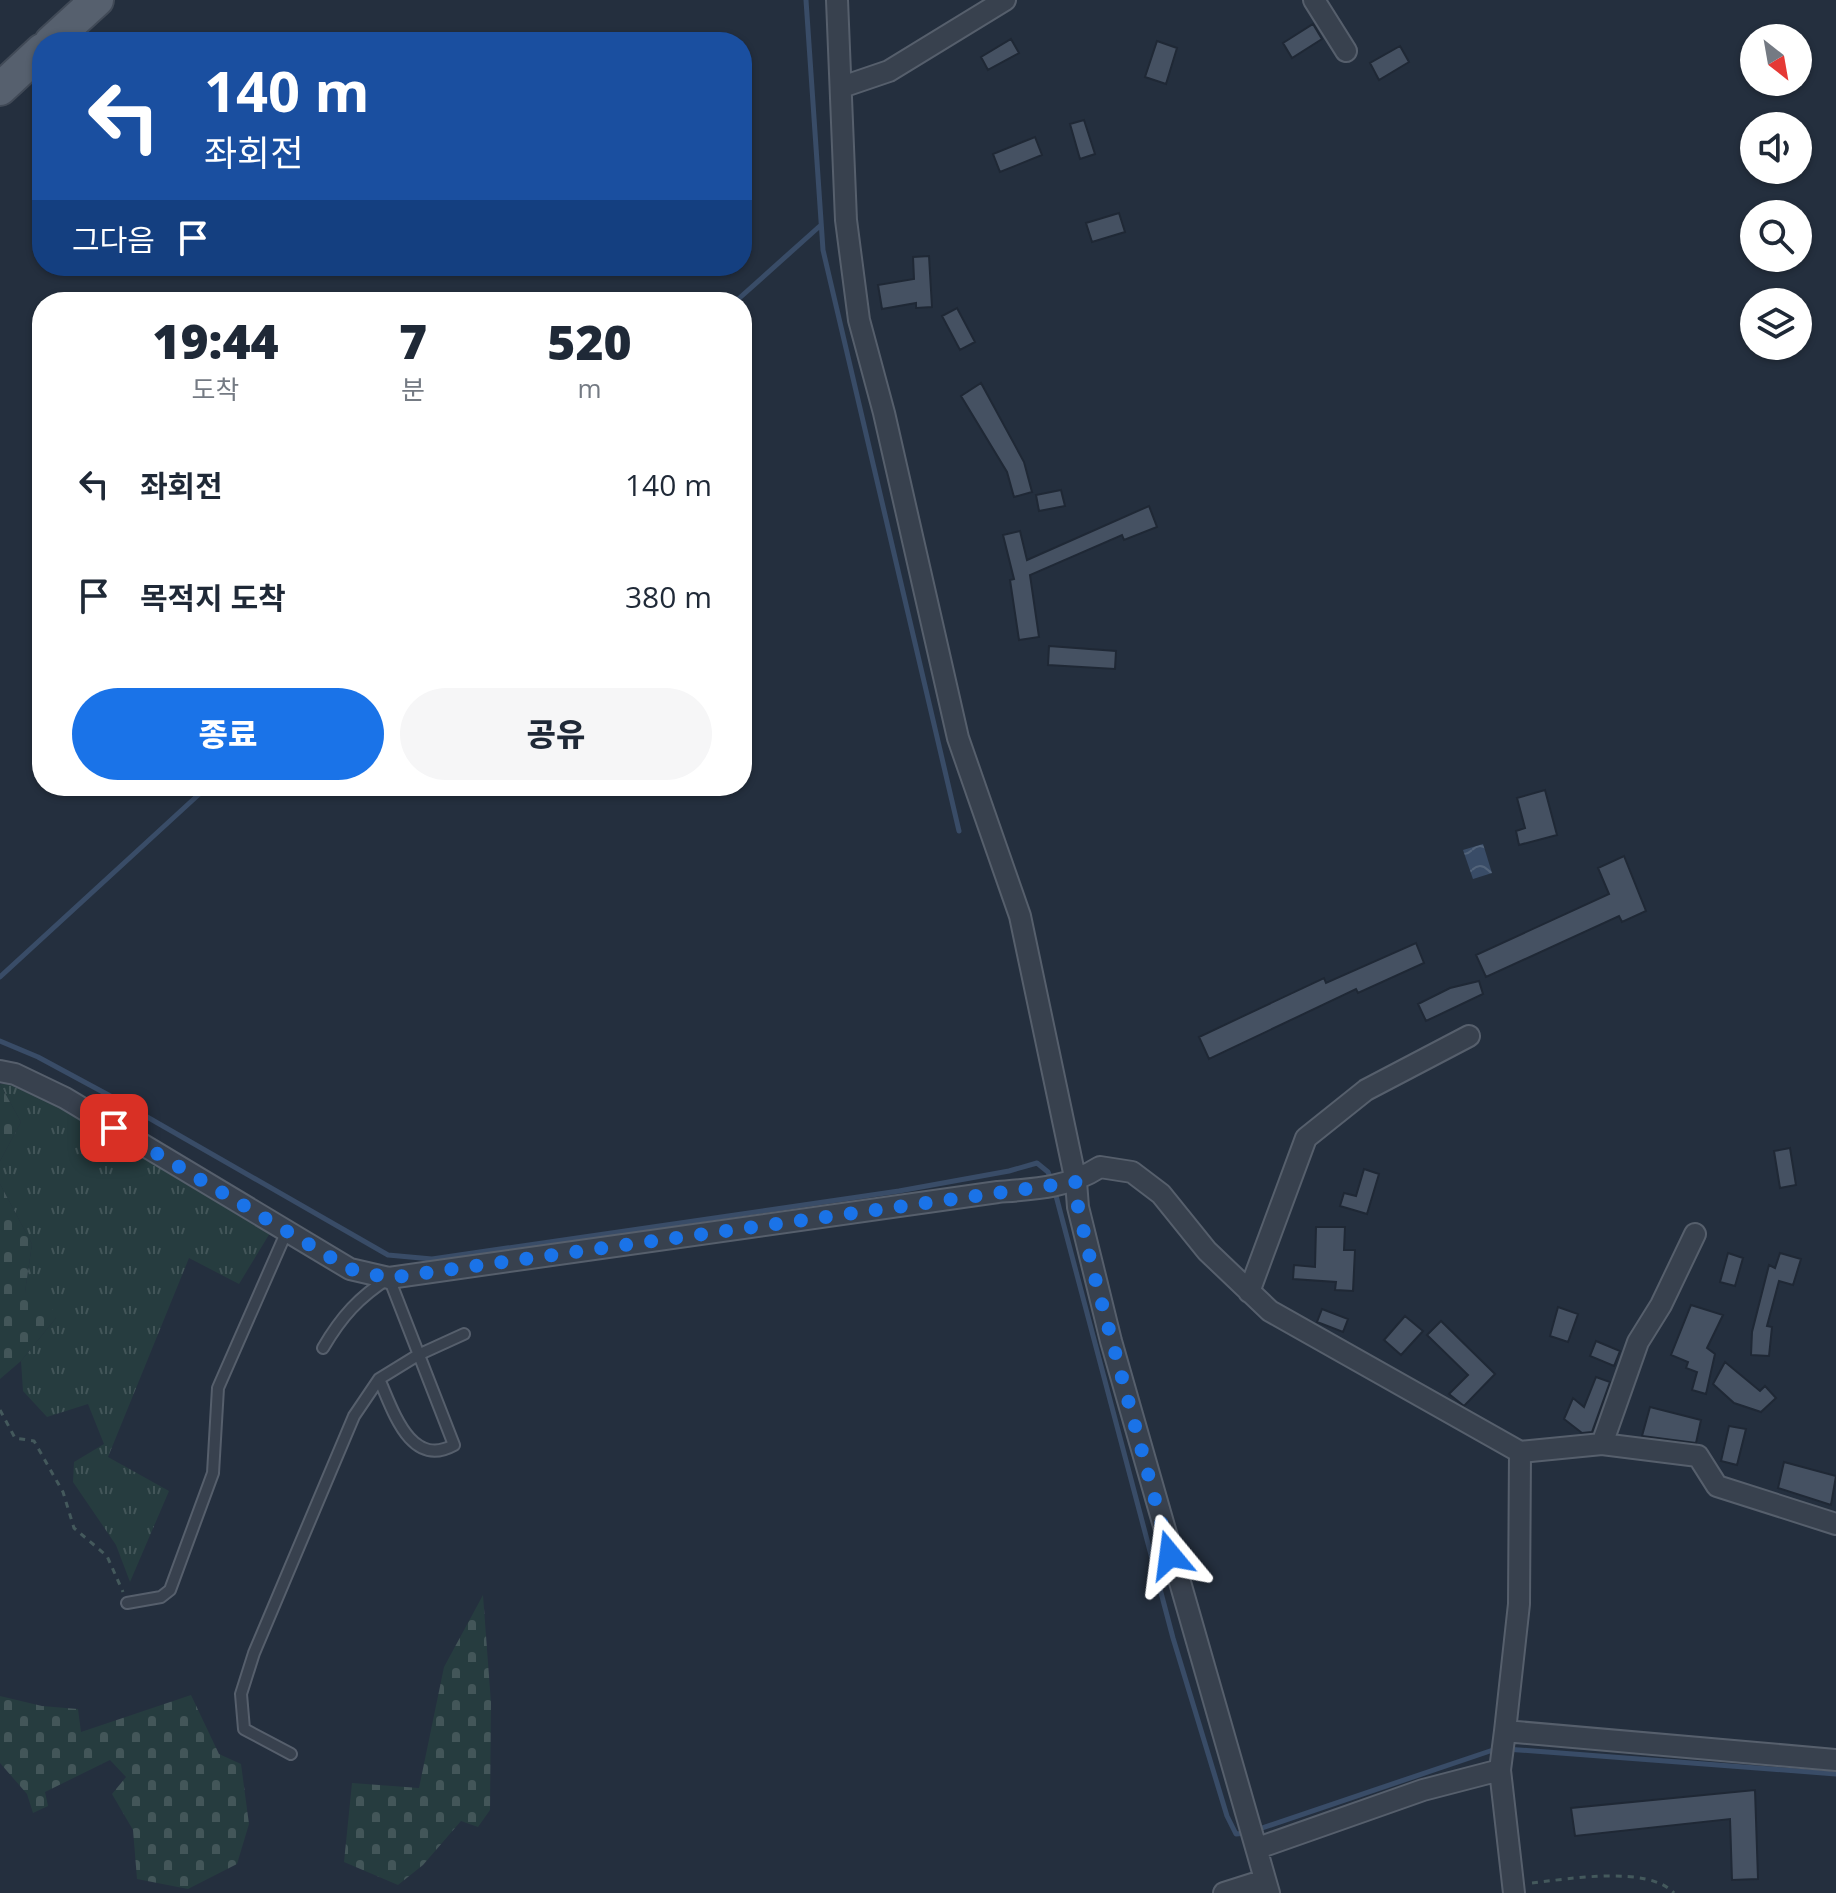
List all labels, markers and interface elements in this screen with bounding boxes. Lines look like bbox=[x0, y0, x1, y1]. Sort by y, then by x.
north arrow bbox=[1740, 24, 1812, 96]
map controls bbox=[1740, 24, 1812, 360]
text: 140 m bbox=[204, 52, 370, 128]
icon: left bbox=[72, 64, 176, 168]
button: sound bbox=[1740, 112, 1812, 184]
text: 좌회전 bbox=[204, 128, 303, 177]
button: search bbox=[1740, 200, 1812, 272]
icon: arrive bbox=[171, 216, 215, 260]
text: 그다음 bbox=[72, 219, 155, 260]
button: layers bbox=[1740, 288, 1812, 360]
text: 19:44 bbox=[152, 308, 279, 373]
text: 7 bbox=[399, 308, 427, 373]
text: 520 bbox=[547, 309, 632, 374]
text: m bbox=[577, 370, 602, 406]
text: 도착 bbox=[192, 371, 239, 407]
text: 분 bbox=[401, 371, 425, 407]
icon: left bbox=[72, 462, 116, 506]
text: 140 m bbox=[625, 464, 712, 505]
text: 좌회전 bbox=[140, 465, 223, 506]
icon: arrive bbox=[72, 574, 116, 618]
text: 380 m bbox=[625, 576, 712, 617]
text: 목적지 도착 bbox=[140, 577, 286, 618]
button: 종료 bbox=[72, 688, 384, 780]
button: 공유 bbox=[400, 688, 712, 780]
pin bbox=[80, 1094, 148, 1162]
icon: arrive bbox=[92, 1106, 136, 1150]
position arrow bbox=[1128, 1513, 1212, 1597]

